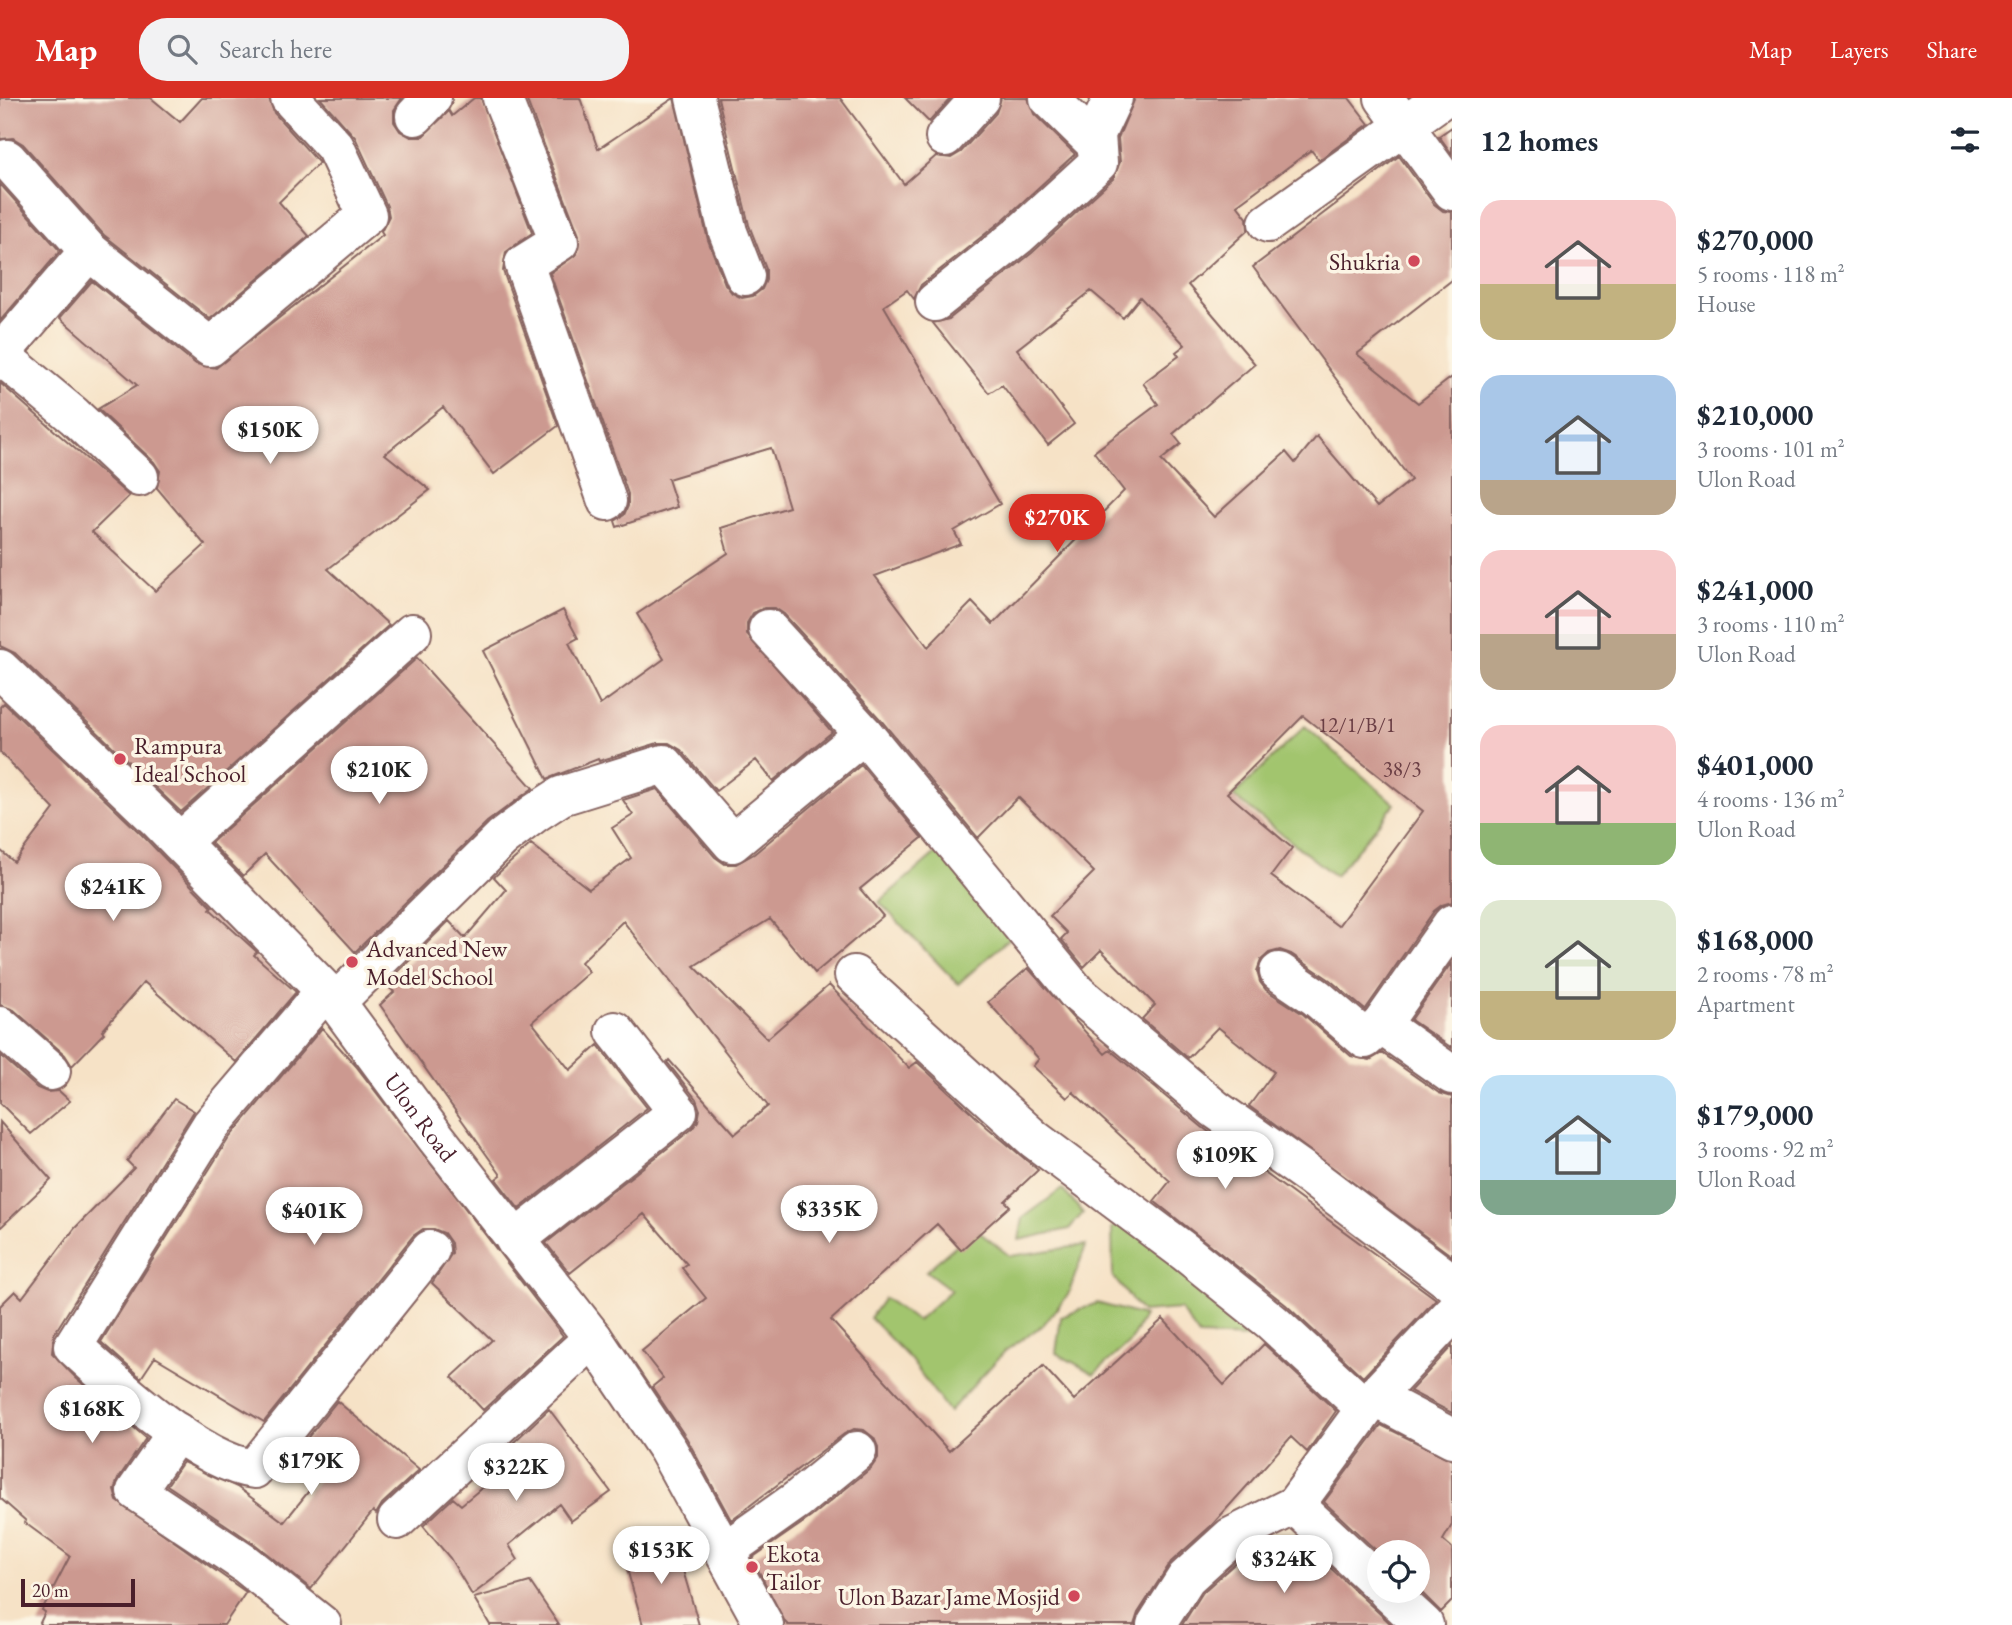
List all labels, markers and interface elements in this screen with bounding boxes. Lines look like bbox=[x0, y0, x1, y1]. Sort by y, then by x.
search box bbox=[139, 18, 629, 81]
text: Map bbox=[35, 28, 97, 71]
icon: search bbox=[163, 30, 201, 68]
text: Search here bbox=[219, 32, 332, 66]
text: Map bbox=[1749, 34, 1792, 65]
text: Layers bbox=[1830, 34, 1889, 65]
text: Share bbox=[1927, 34, 1977, 65]
text: 12 homes bbox=[1480, 121, 1598, 160]
icon: filters bbox=[1946, 121, 1984, 159]
text: $270,000 bbox=[1697, 220, 1813, 259]
icon: home bbox=[1536, 228, 1620, 312]
place label: Shukria bbox=[1329, 246, 1400, 277]
marker: Shukria bbox=[1406, 253, 1422, 269]
text: 5 rooms · 118 m² bbox=[1697, 259, 1845, 289]
text: House bbox=[1697, 289, 1756, 319]
text: $210,000 bbox=[1697, 395, 1813, 434]
icon: home bbox=[1536, 403, 1620, 487]
pin: $150K bbox=[221, 406, 319, 466]
text: $150K bbox=[238, 414, 302, 444]
text: 3 rooms · 101 m² bbox=[1697, 434, 1845, 464]
text: Ulon Road bbox=[1697, 464, 1796, 494]
pin: $270K bbox=[1008, 494, 1106, 554]
text: $270K bbox=[1025, 502, 1089, 532]
text: $241,000 bbox=[1697, 570, 1813, 609]
icon: home bbox=[1536, 578, 1620, 662]
text: 3 rooms · 110 m² bbox=[1697, 609, 1845, 639]
text: Ulon Road bbox=[1697, 639, 1796, 669]
house number: 12/1/B/1 bbox=[1318, 711, 1396, 738]
place label: Rampura Ideal School bbox=[134, 730, 246, 789]
text: $401,000 bbox=[1697, 745, 1813, 784]
pin: $210K bbox=[330, 746, 428, 806]
marker: Rampura Ideal School bbox=[112, 751, 128, 767]
icon: home bbox=[1536, 753, 1620, 837]
text: $210K bbox=[347, 754, 411, 784]
house number: 38/3 bbox=[1383, 755, 1421, 782]
text: 4 rooms · 136 m² bbox=[1697, 784, 1845, 814]
text: Ulon Road bbox=[1697, 814, 1796, 844]
pin: $241K bbox=[64, 864, 162, 923]
text: $241K bbox=[81, 871, 145, 901]
text: $168,000 bbox=[1697, 920, 1813, 959]
icon: home bbox=[1536, 928, 1620, 1012]
place label: Advanced New Model School bbox=[365, 933, 508, 992]
marker: Advanced New Model School bbox=[344, 954, 360, 970]
text: 2 rooms · 78 m² bbox=[1697, 959, 1834, 989]
text: Apartment bbox=[1697, 989, 1795, 1019]
street label: Ulon Road bbox=[378, 1066, 465, 1168]
text: $179,000 bbox=[1697, 1095, 1813, 1134]
icon: home bbox=[1536, 1103, 1620, 1187]
pin: $109K bbox=[1176, 1132, 1274, 1191]
text: 3 rooms · 92 m² bbox=[1697, 1134, 1834, 1164]
text: $109K bbox=[1193, 1139, 1257, 1169]
text: Ulon Road bbox=[1697, 1164, 1796, 1194]
pin: $335K bbox=[780, 1186, 878, 1245]
pin: $401K bbox=[265, 1188, 363, 1247]
text: $335K bbox=[797, 1193, 861, 1223]
text: $401K bbox=[282, 1195, 346, 1225]
pin: $168K bbox=[43, 1386, 141, 1445]
text: $168K bbox=[60, 1393, 124, 1423]
pin: $179K bbox=[262, 1438, 360, 1497]
pin: $322K bbox=[467, 1444, 565, 1503]
text: $179K bbox=[279, 1445, 343, 1475]
text: $322K bbox=[484, 1451, 548, 1481]
pin: $153K bbox=[612, 1526, 710, 1586]
text: $153K bbox=[629, 1534, 693, 1564]
pin: $324K bbox=[1235, 1536, 1333, 1595]
place label: Ekota Tailor bbox=[766, 1538, 821, 1597]
map controls bbox=[1367, 1540, 1430, 1603]
button: locate bbox=[1367, 1540, 1430, 1603]
text: $324K bbox=[1252, 1543, 1316, 1573]
marker: Ekota Tailor bbox=[744, 1559, 760, 1575]
scale bar bbox=[21, 1576, 135, 1608]
text: 20 m bbox=[32, 1578, 69, 1603]
place label: Ulon Bazar Jame Mosjid bbox=[838, 1581, 1061, 1612]
marker: Ulon Bazar Jame Mosjid bbox=[1066, 1588, 1082, 1604]

